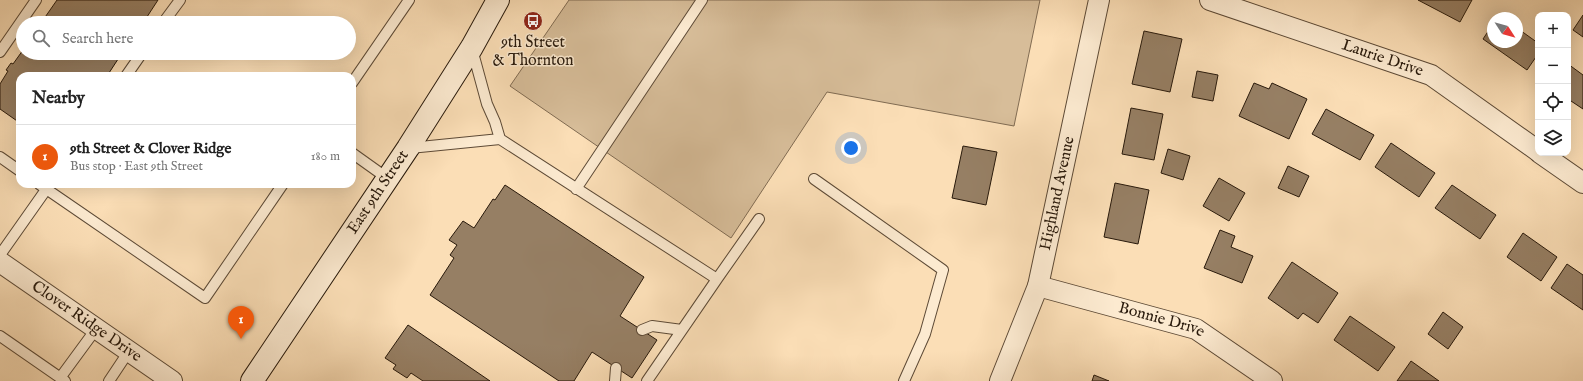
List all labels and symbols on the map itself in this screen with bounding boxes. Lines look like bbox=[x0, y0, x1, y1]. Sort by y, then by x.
bus stop icon: 9th Street & Thornton bbox=[522, 10, 544, 32]
north arrow bbox=[1487, 12, 1523, 48]
place label: 9th Street & Thornton bbox=[492, 33, 574, 71]
street label: Laurie Drive bbox=[1339, 35, 1426, 82]
street label: Highland Avenue bbox=[1036, 135, 1080, 252]
your location bbox=[841, 138, 861, 158]
street label: East 9th Street bbox=[343, 146, 414, 238]
street label: Clover Ridge Drive bbox=[27, 277, 145, 367]
street label: Bonnie Drive bbox=[1116, 298, 1209, 342]
pin: 1 bbox=[228, 306, 254, 339]

